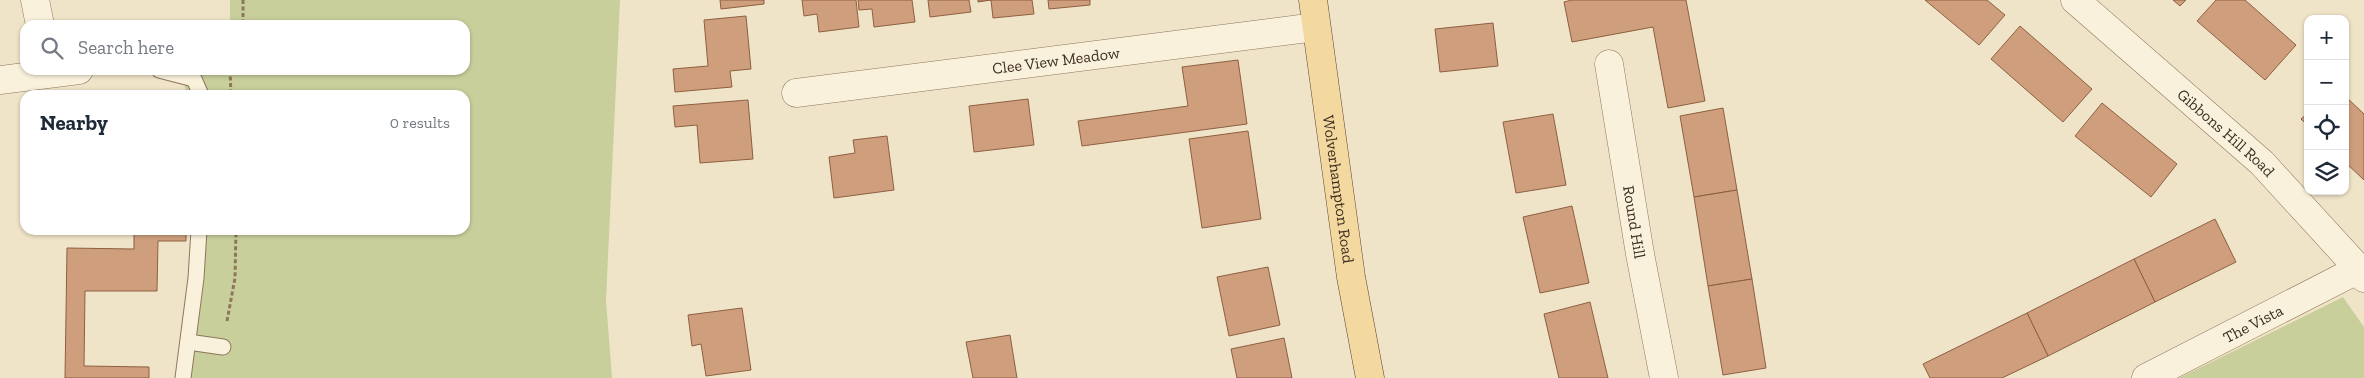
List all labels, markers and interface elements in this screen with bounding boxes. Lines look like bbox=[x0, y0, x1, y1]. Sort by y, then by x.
map controls bbox=[2304, 15, 2349, 195]
button: + bbox=[2304, 15, 2349, 60]
search box bbox=[20, 20, 470, 75]
icon: search bbox=[38, 34, 66, 62]
text: Search here bbox=[78, 36, 174, 59]
street label: Clee View Meadow bbox=[991, 43, 1122, 78]
button: − bbox=[2304, 60, 2349, 105]
street label: Gibbons Hill Road bbox=[2173, 85, 2279, 181]
button: locate bbox=[2304, 105, 2349, 150]
text: Nearby bbox=[40, 110, 108, 135]
text: 0 results bbox=[390, 113, 450, 132]
street label: Wolverhampton Road bbox=[1319, 114, 1358, 265]
button: layers bbox=[2304, 150, 2349, 195]
street label: Round Hill bbox=[1619, 184, 1650, 260]
street label: The Vista bbox=[2220, 300, 2286, 347]

